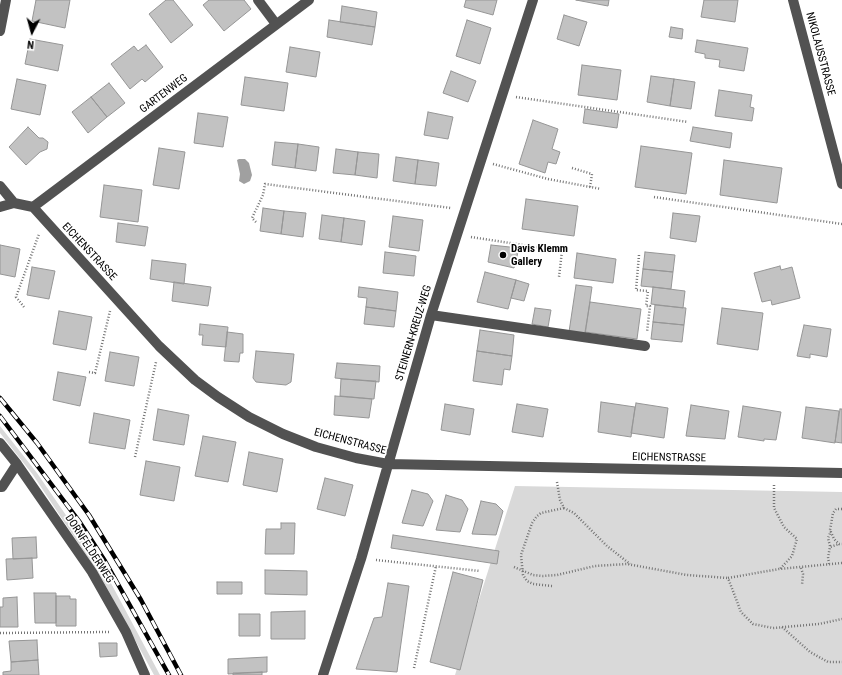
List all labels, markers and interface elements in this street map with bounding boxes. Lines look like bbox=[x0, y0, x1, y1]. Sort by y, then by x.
street label: NIKOLAUSSTRASSE bbox=[803, 11, 837, 97]
north arrow bbox=[12, 12, 52, 52]
text: N bbox=[27, 38, 35, 51]
street label: GARTENWEG bbox=[137, 72, 191, 116]
street label: EICHENSTRASSE bbox=[59, 220, 119, 284]
place label: Davis Klemm Gallery bbox=[511, 242, 568, 268]
marker: Davis Klemm Gallery bbox=[498, 250, 508, 260]
street label: STEINERN-KREUZ-WEG bbox=[393, 283, 435, 383]
street label: EICHENSTRASSE bbox=[313, 426, 387, 458]
street label: EICHENSTRASSE bbox=[632, 451, 706, 465]
street label: DORNFELDERWEG bbox=[62, 512, 116, 586]

